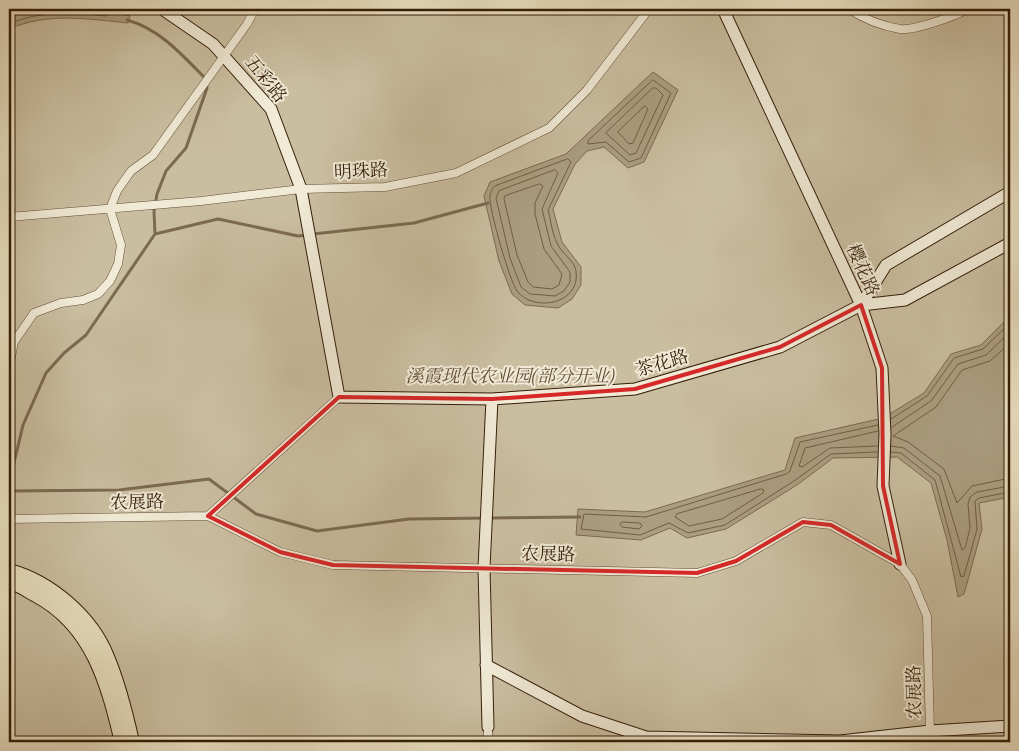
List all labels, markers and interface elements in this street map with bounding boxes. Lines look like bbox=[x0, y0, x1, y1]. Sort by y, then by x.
street label: 五彩路 bbox=[240, 50, 292, 107]
street label: 明珠路 bbox=[333, 158, 389, 183]
street label: 樱花路 bbox=[842, 240, 885, 299]
street label: 茶花路 bbox=[633, 344, 691, 381]
park label: 溪霞现代农业园(部分开业) bbox=[405, 364, 615, 387]
street label: 农展路 bbox=[110, 490, 164, 513]
street label: 农展路 bbox=[521, 542, 575, 565]
street label: 农展路 bbox=[902, 665, 925, 719]

